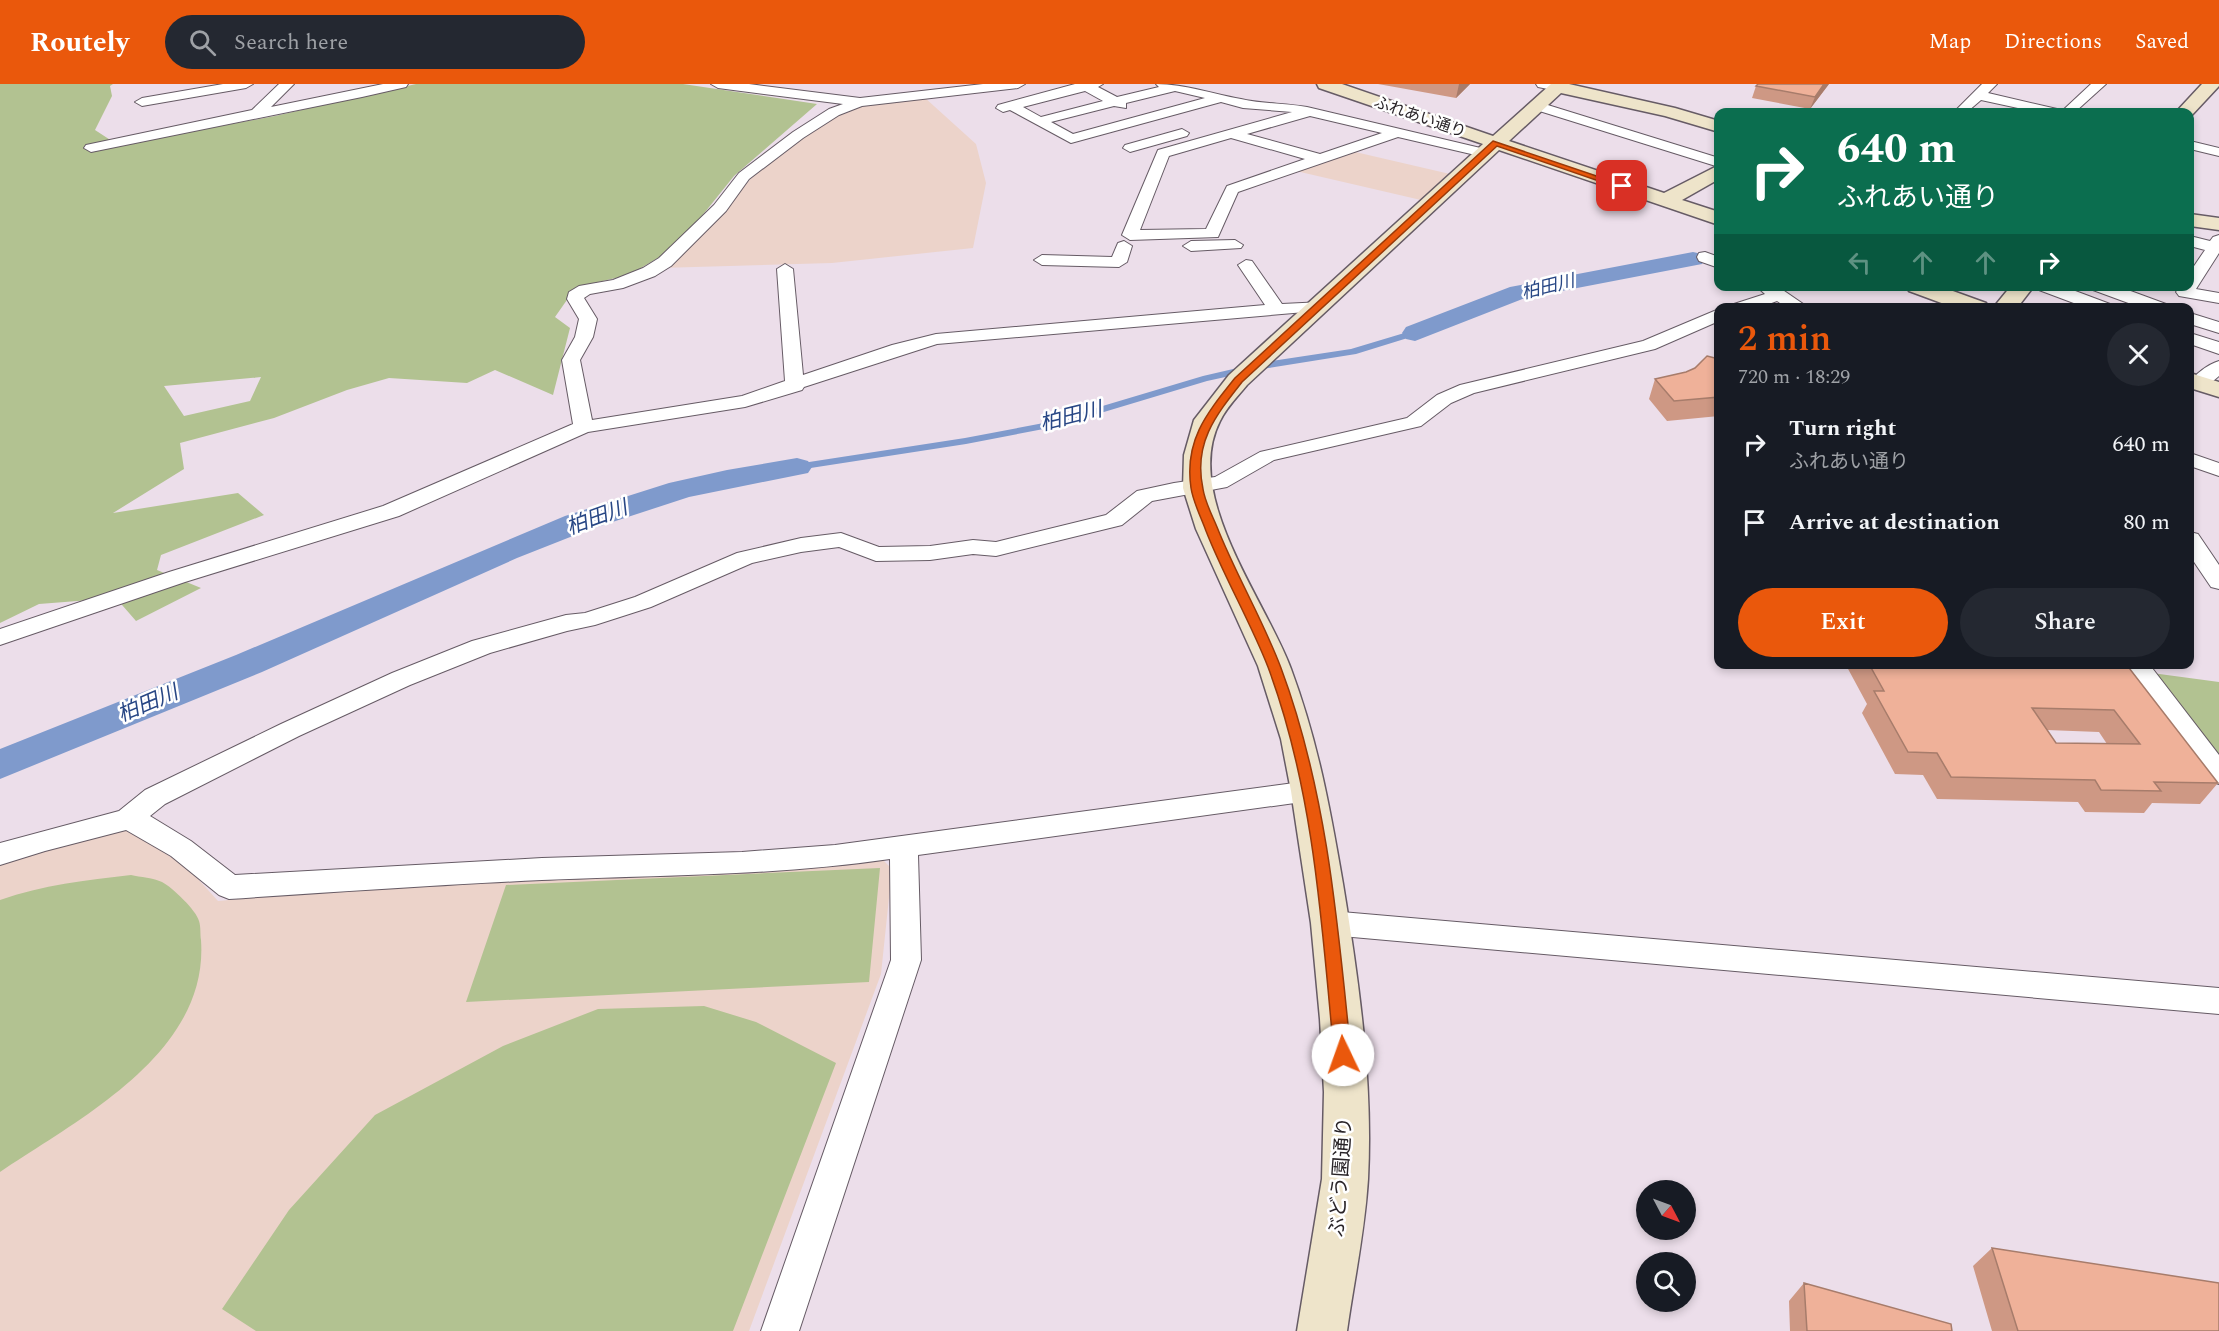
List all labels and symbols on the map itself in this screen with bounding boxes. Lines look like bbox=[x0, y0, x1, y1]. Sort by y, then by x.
street label: ふれあい通り bbox=[1371, 90, 1469, 144]
pin bbox=[1596, 160, 1647, 211]
water label: 柏田川 bbox=[1519, 267, 1579, 307]
water label: 柏田川 bbox=[1037, 393, 1107, 440]
water label: 柏田川 bbox=[562, 492, 634, 544]
water label: 柏田川 bbox=[113, 676, 185, 731]
position arrow bbox=[1311, 1023, 1375, 1087]
street label: ぶどう園通り bbox=[1322, 1116, 1360, 1238]
north arrow bbox=[1636, 1180, 1696, 1240]

